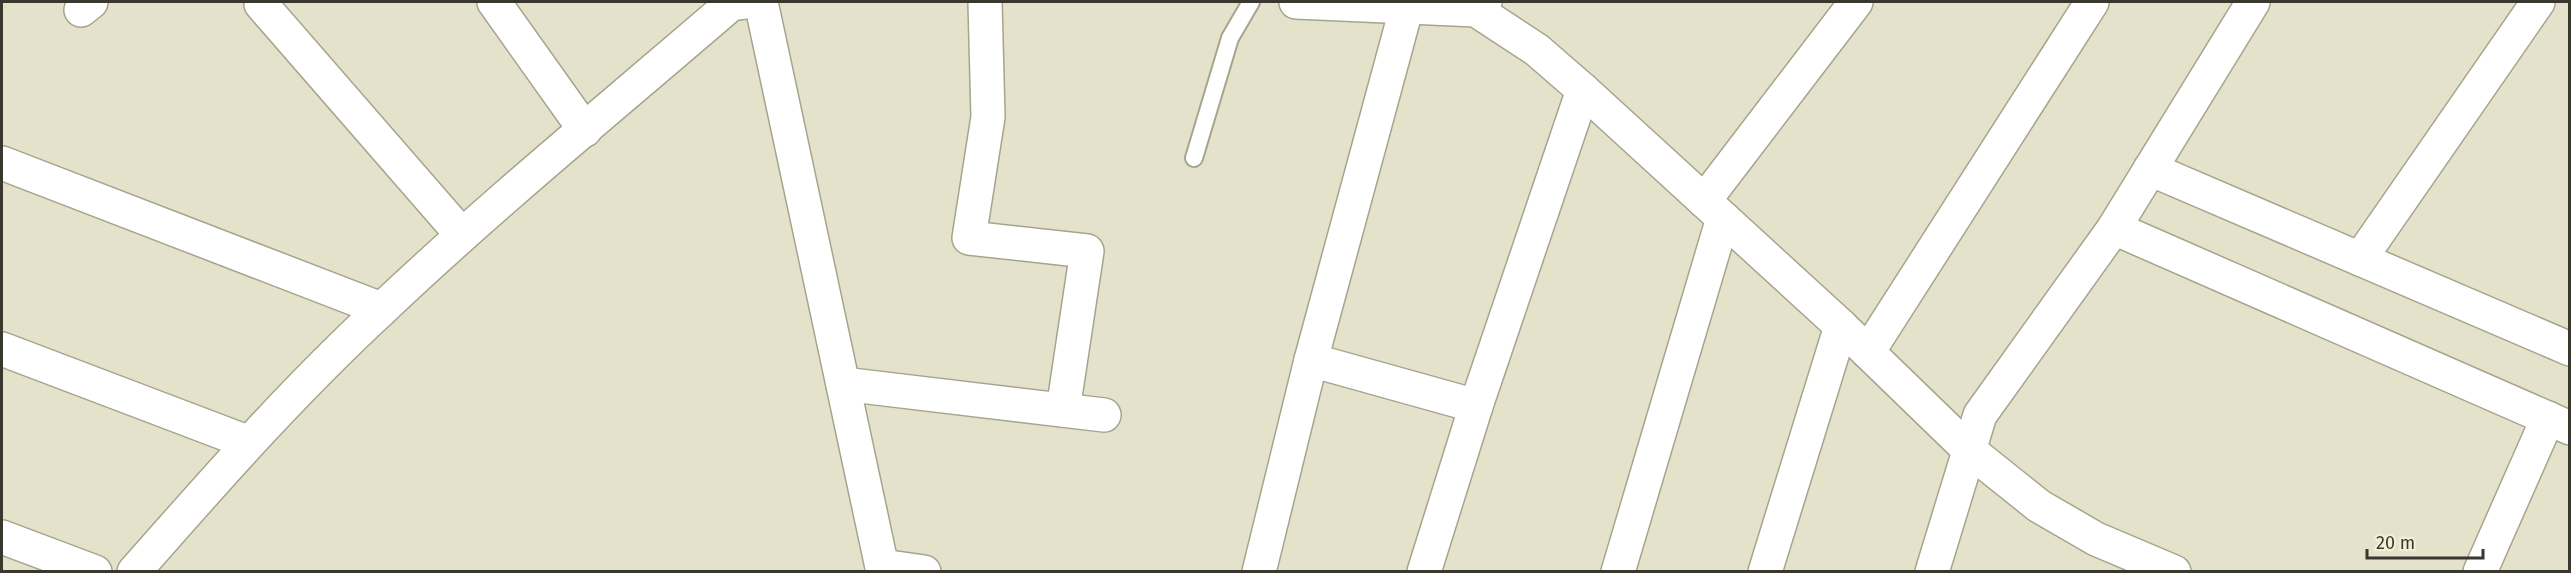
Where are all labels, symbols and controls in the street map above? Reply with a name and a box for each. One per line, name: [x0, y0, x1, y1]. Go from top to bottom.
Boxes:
scale bar: [2367, 522, 2482, 560]
text: 20 m: [2376, 532, 2415, 554]

